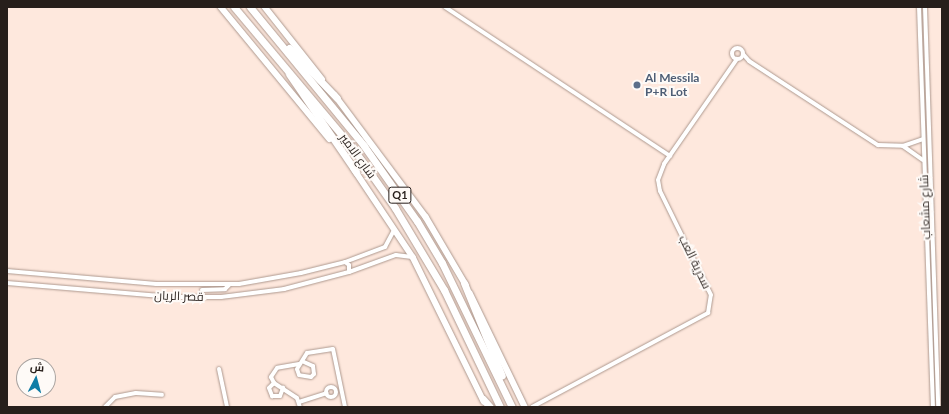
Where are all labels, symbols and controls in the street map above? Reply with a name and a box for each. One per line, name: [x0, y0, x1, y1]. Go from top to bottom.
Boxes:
place label: Al Messila P+R Lot: [645, 71, 699, 99]
marker: Al Messila P+R Lot: [632, 80, 642, 90]
street label: شارع الامير: [337, 131, 379, 181]
street label: شارع مشعاب: [917, 174, 933, 240]
road number: Q1: [388, 186, 412, 204]
street label: سدرية العب: [676, 233, 714, 291]
street label: قصر الريان: [154, 288, 204, 304]
north arrow: [16, 358, 56, 398]
text: ش: [29, 359, 45, 374]

